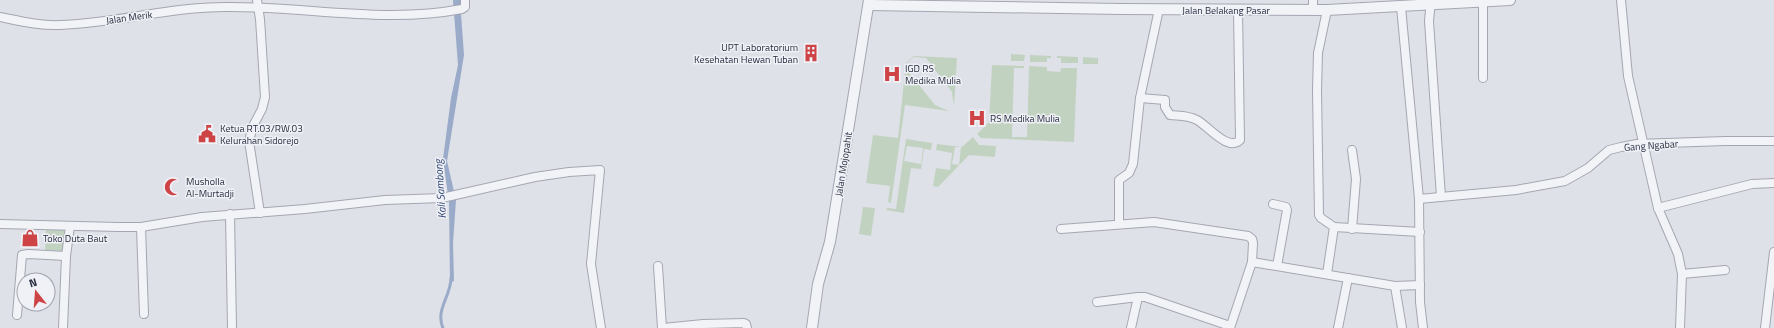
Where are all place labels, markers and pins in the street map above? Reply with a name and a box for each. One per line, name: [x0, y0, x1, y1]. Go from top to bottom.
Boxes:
place label: UPT Laboratorium Kesehatan Hewan Tuban: [694, 40, 798, 67]
building icon: UPT Laboratorium Kesehatan Hewan Tuban: [801, 43, 821, 63]
place label: IGD RS Medika Mulia: [905, 61, 961, 88]
hospital icon: IGD RS Medika Mulia: [882, 64, 902, 84]
hospital icon: RS Medika Mulia: [967, 108, 987, 128]
place label: RS Medika Mulia: [990, 111, 1060, 126]
place label: Ketua RT.03/RW.03 Kelurahan Sidorejo: [220, 121, 303, 148]
public building icon: Ketua RT.03/RW.03 Kelurahan Sidorejo: [197, 124, 217, 144]
place label: Musholla Al-Murtadji: [186, 174, 234, 201]
mosque icon: Musholla Al-Murtadji: [163, 177, 183, 197]
shop icon: Toko Duta Baut: [20, 228, 40, 248]
place label: Toko Duta Baut: [43, 231, 108, 246]

